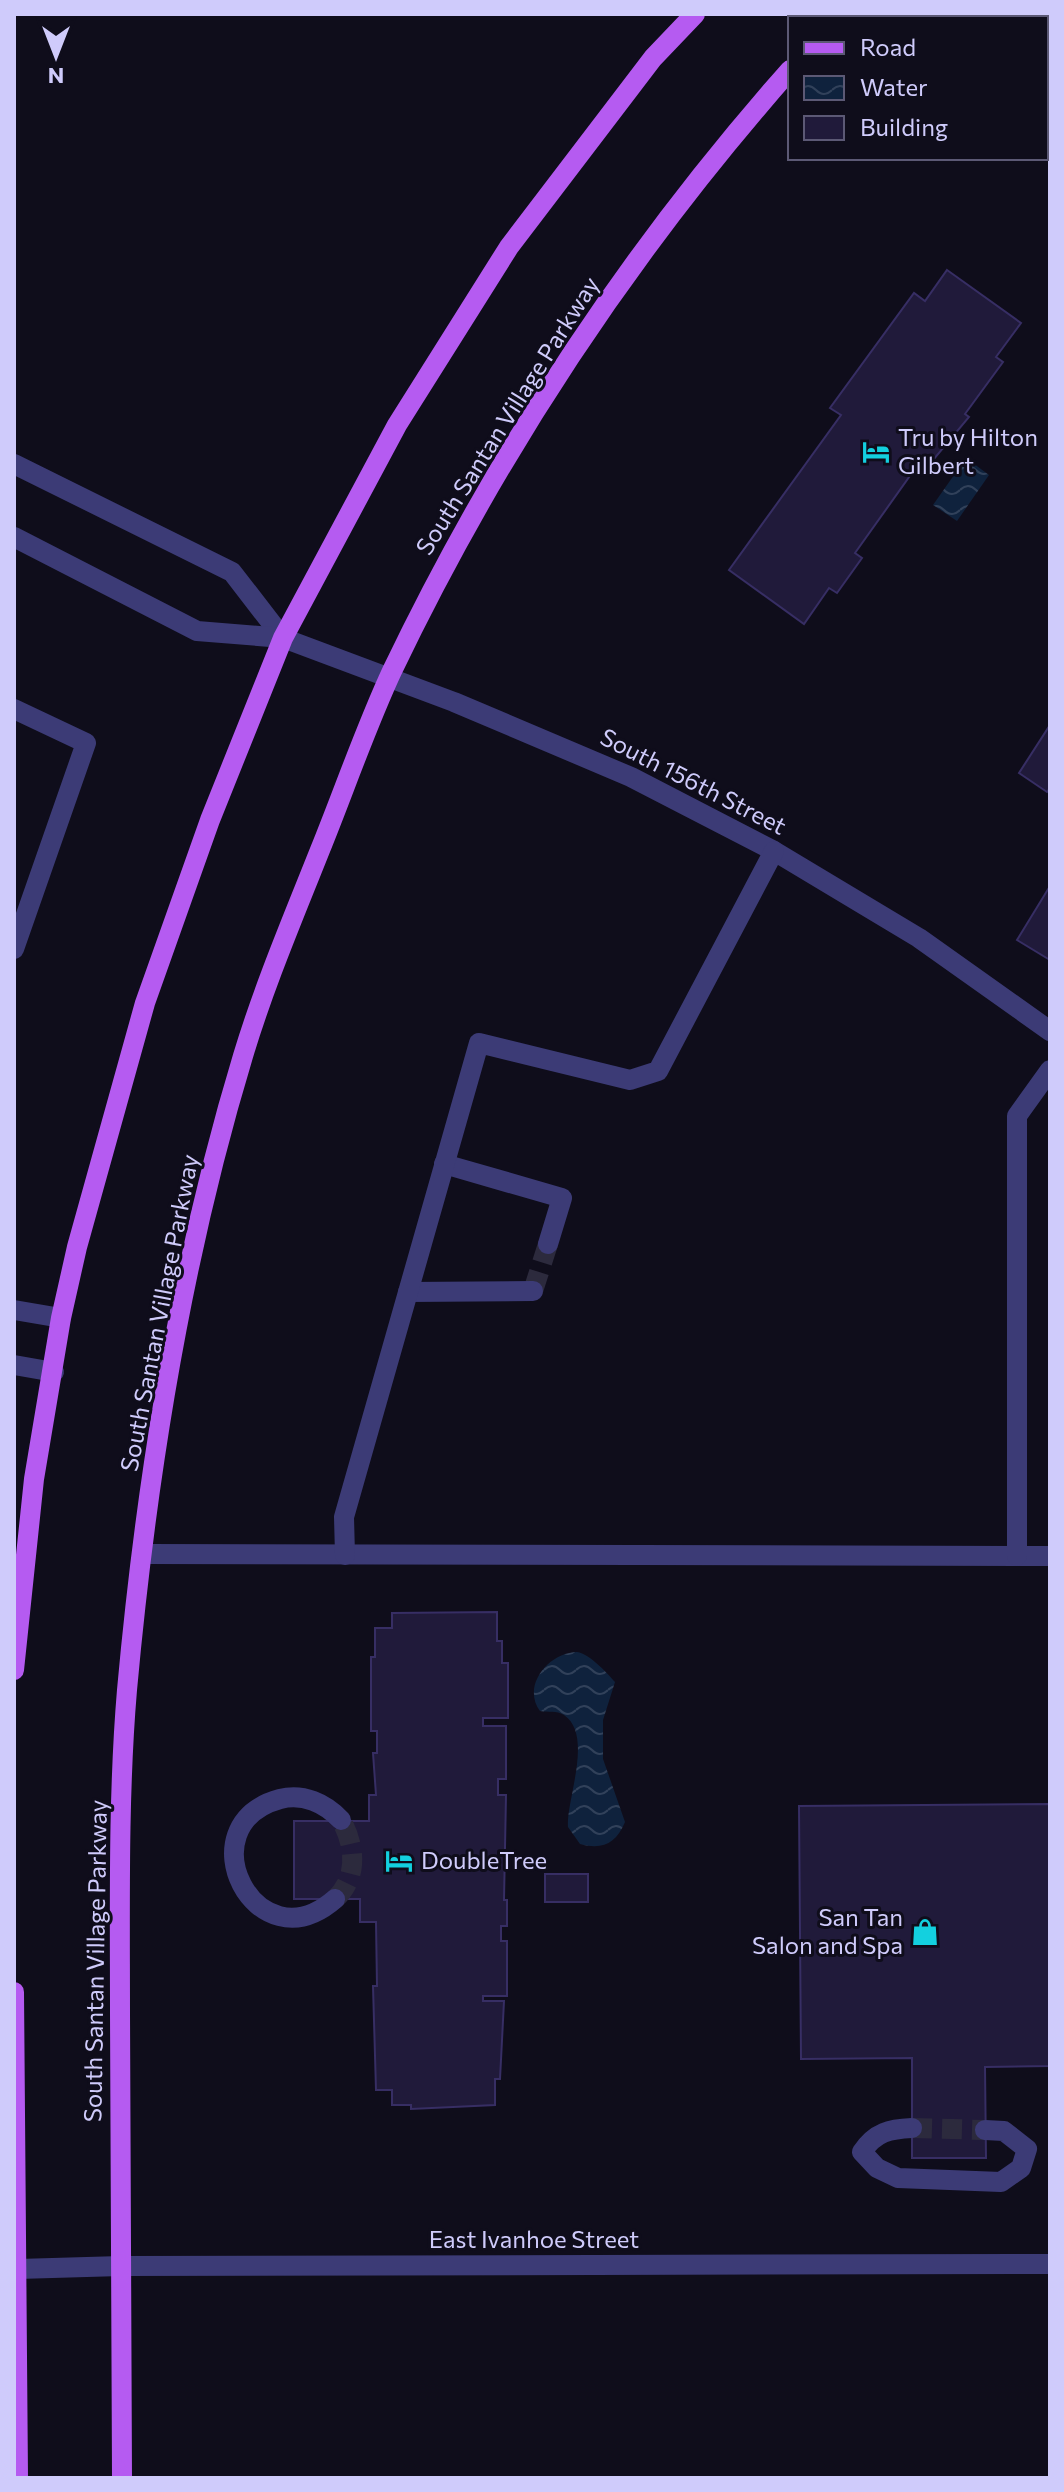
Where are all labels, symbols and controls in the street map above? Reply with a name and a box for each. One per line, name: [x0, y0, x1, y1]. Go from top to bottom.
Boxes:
north arrow: [16, 16, 96, 96]
legend: [788, 16, 1048, 160]
text: Road: [860, 32, 916, 61]
text: N: [48, 63, 64, 90]
text: Water: [860, 72, 928, 101]
text: Building: [860, 112, 948, 141]
street label: South Santan Village Parkway: [409, 271, 604, 560]
place label: Tru by Hilton Gilbert: [898, 422, 1038, 479]
hotel icon: Tru by Hilton Gilbert: [861, 437, 891, 467]
street label: South 156th Street: [596, 721, 792, 840]
street label: South Santan Village Parkway: [114, 1152, 204, 1474]
street label: South Santan Village Parkway: [77, 1800, 112, 2122]
place label: DoubleTree: [421, 1845, 547, 1874]
hotel icon: DoubleTree: [384, 1846, 414, 1876]
place label: San Tan Salon and Spa: [752, 1902, 903, 1959]
shop icon: San Tan Salon and Spa: [910, 1917, 940, 1947]
street label: East Ivanhoe Street: [429, 2224, 639, 2253]

